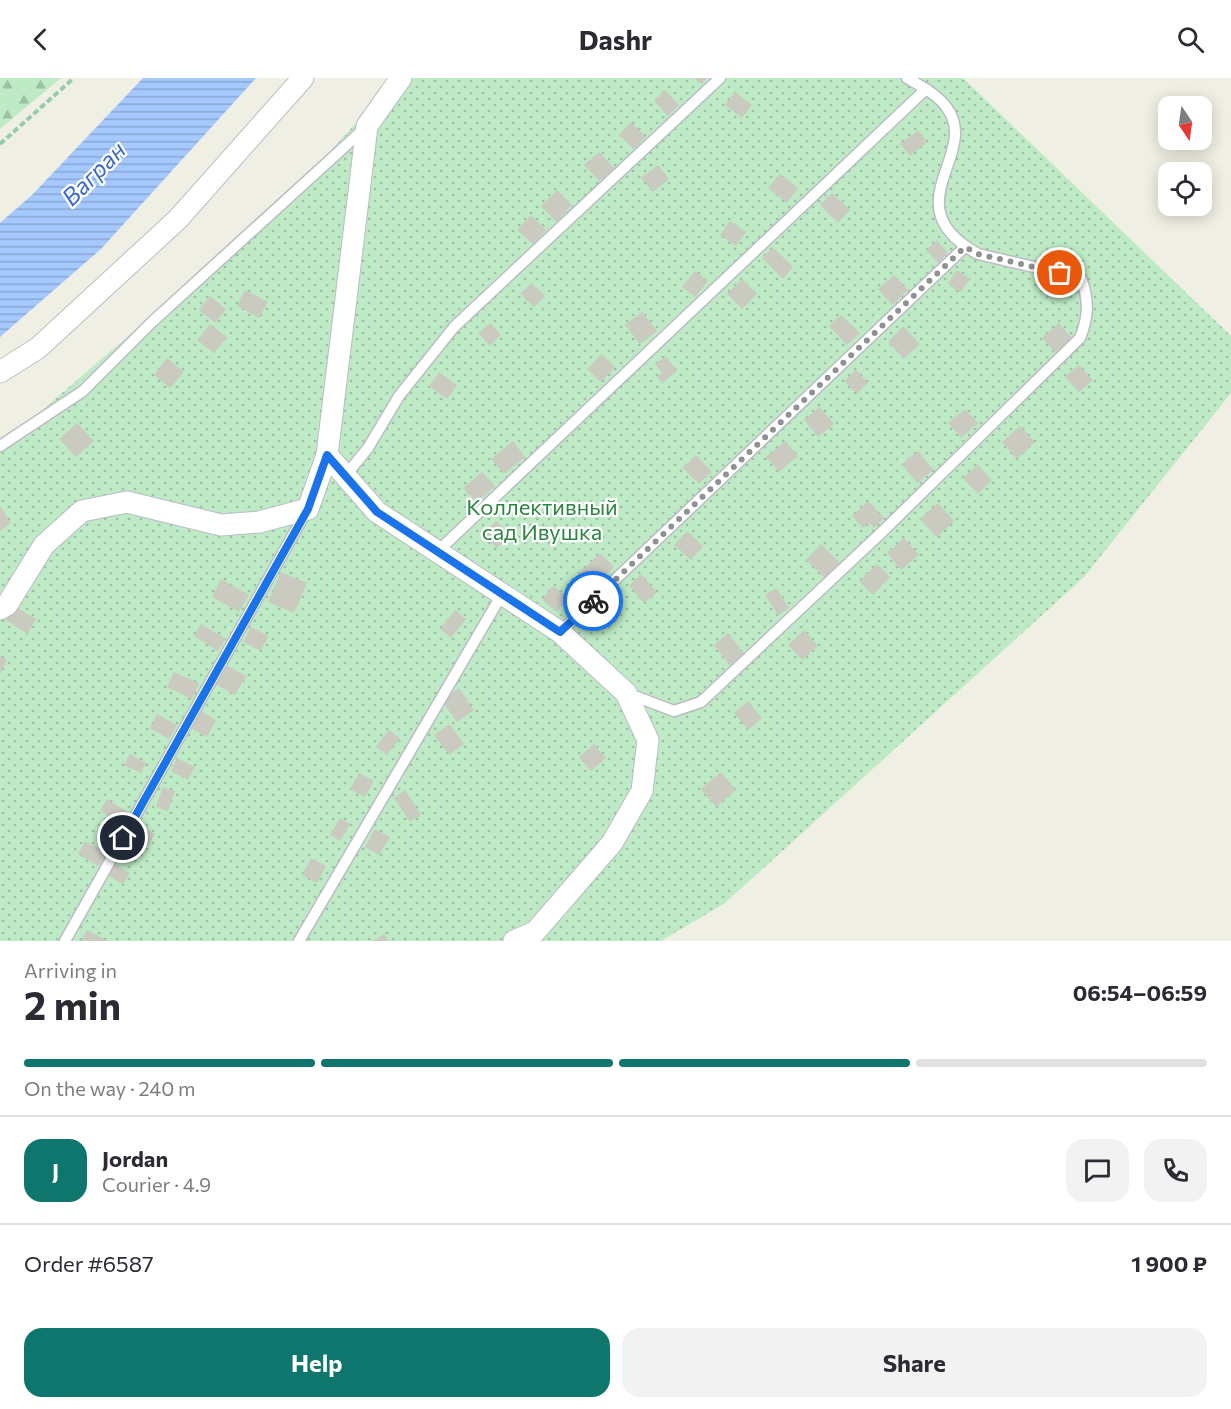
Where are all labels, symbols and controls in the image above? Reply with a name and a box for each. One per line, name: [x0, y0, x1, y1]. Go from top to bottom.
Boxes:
icon: back: [24, 23, 57, 56]
text: Dashr: [579, 23, 652, 56]
icon: search: [1174, 23, 1207, 56]
north arrow: [1158, 96, 1212, 150]
map controls: [1158, 96, 1212, 216]
water label: Вагран: [55, 135, 131, 211]
button: locate: [1158, 162, 1212, 216]
pin: [1034, 247, 1085, 298]
icon: bag: [1043, 256, 1076, 289]
park label: Коллективный сад Ивушка: [466, 493, 618, 545]
courier: [563, 571, 623, 631]
icon: bike: [577, 585, 610, 618]
pin: [97, 812, 148, 863]
icon: home: [106, 821, 139, 854]
text: Arriving in: [24, 958, 117, 982]
text: 06:54–06:59: [1073, 979, 1207, 1006]
text: 2 min: [24, 980, 121, 1028]
text: On the way · 240 m: [24, 1076, 196, 1100]
button: chat: [1066, 1139, 1129, 1202]
button: phone: [1144, 1139, 1207, 1202]
text: Jordan: [102, 1145, 168, 1172]
text: J: [52, 1157, 59, 1184]
text: Courier · 4.9: [102, 1172, 211, 1196]
text: Order #6587: [24, 1250, 154, 1277]
text: 1 900 ₽: [1131, 1250, 1207, 1277]
button: Help: [24, 1328, 610, 1397]
button: Share: [622, 1328, 1207, 1397]

